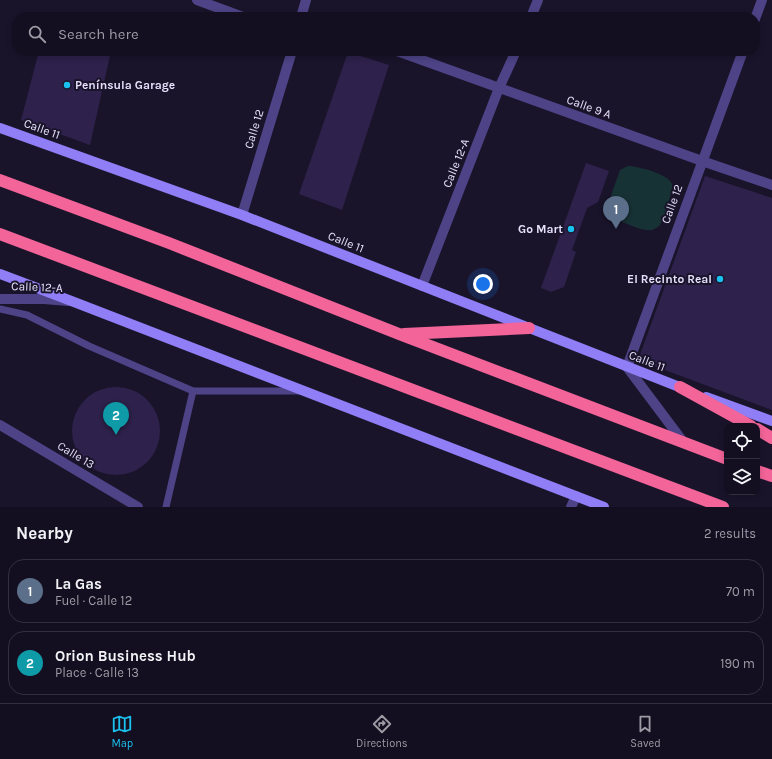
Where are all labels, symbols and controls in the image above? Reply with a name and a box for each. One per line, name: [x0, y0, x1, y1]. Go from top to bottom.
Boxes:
search box: [12, 12, 760, 56]
icon: search: [26, 23, 48, 45]
text: Search here: [58, 25, 139, 43]
place label: Península Garage: [75, 78, 175, 92]
marker: Península Garage: [62, 80, 72, 90]
street label: Calle 9 A: [565, 92, 613, 122]
street label: Calle 12: [241, 107, 267, 150]
street label: Calle 11: [22, 116, 62, 142]
street label: Calle 12-A: [440, 136, 472, 190]
street label: Calle 12: [658, 182, 686, 225]
pin: 1: [603, 196, 629, 229]
place label: Go Mart: [518, 222, 563, 236]
marker: Go Mart: [566, 224, 576, 234]
street label: Calle 11: [326, 228, 366, 256]
place label: El Recinto Real: [627, 272, 712, 286]
your location: [473, 274, 493, 294]
marker: El Recinto Real: [715, 274, 725, 284]
street label: Calle 12-A: [11, 279, 63, 295]
street label: Calle 11: [627, 348, 667, 374]
pin: 2: [103, 402, 129, 435]
map controls: [724, 423, 760, 495]
button: locate: [724, 423, 760, 459]
street label: Calle 13: [55, 439, 97, 471]
button: layers: [724, 459, 760, 495]
text: Nearby: [16, 523, 73, 543]
text: 2 results: [704, 526, 756, 541]
text: La Gas: [55, 575, 102, 593]
text: 1: [28, 584, 32, 599]
text: 70 m: [726, 584, 755, 599]
text: Fuel · Calle 12: [55, 593, 132, 608]
text: Orion Business Hub: [55, 647, 196, 665]
text: 2: [26, 656, 34, 671]
text: 190 m: [720, 656, 755, 671]
text: Place · Calle 13: [55, 665, 139, 680]
tab: Map: [111, 713, 133, 750]
tab: Directions: [356, 713, 408, 750]
tab: Saved: [630, 713, 661, 750]

